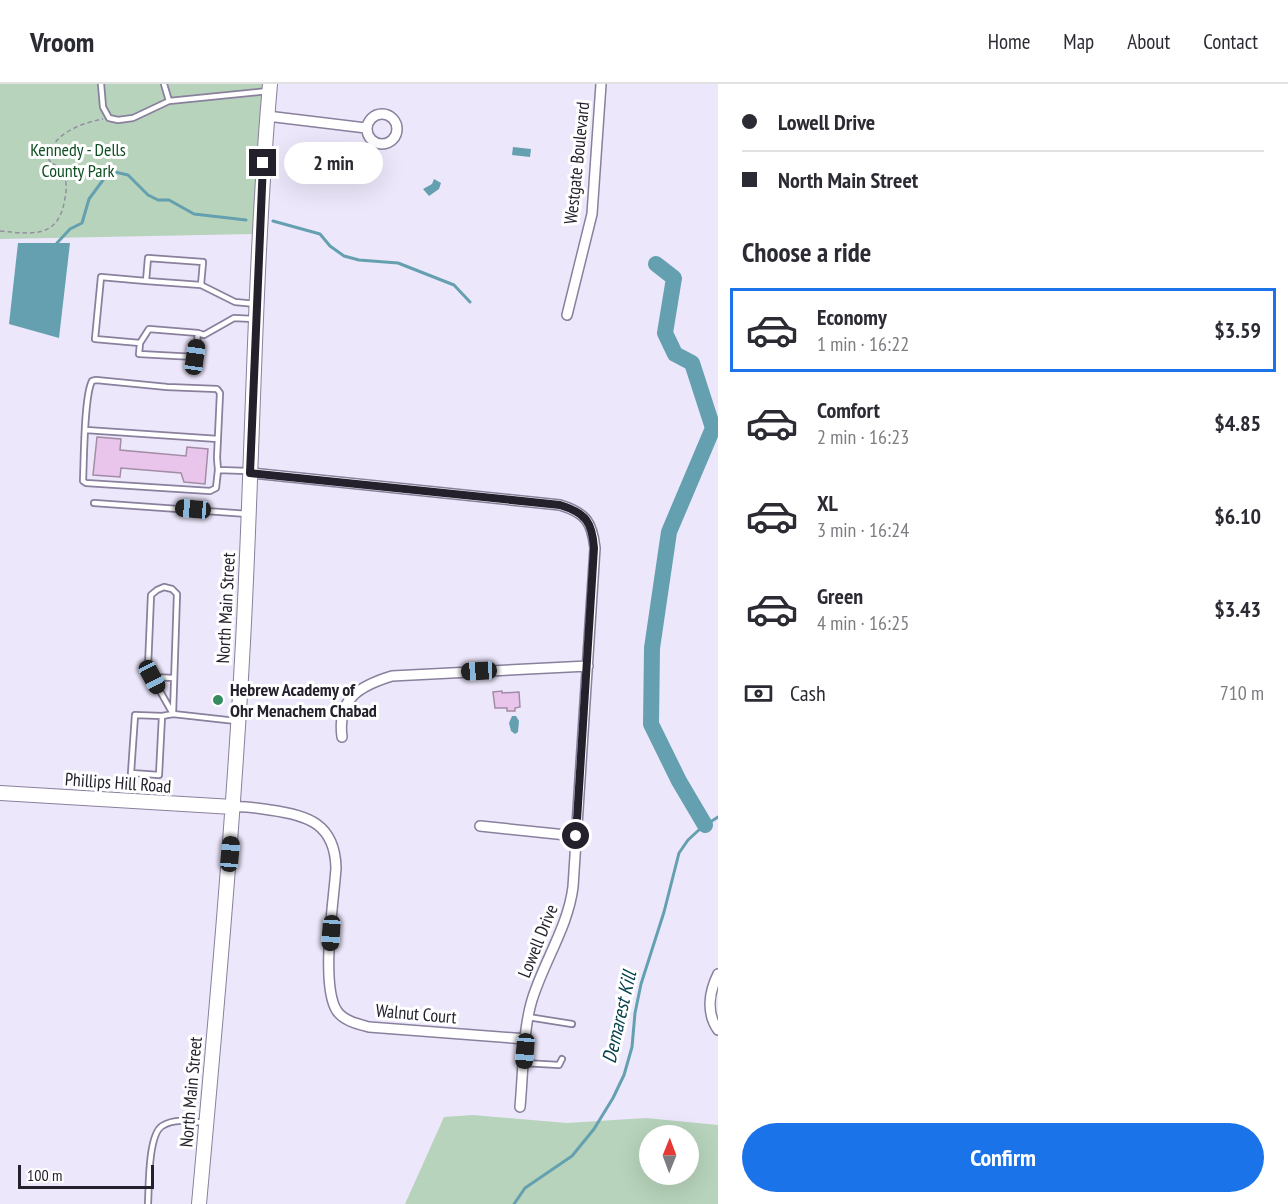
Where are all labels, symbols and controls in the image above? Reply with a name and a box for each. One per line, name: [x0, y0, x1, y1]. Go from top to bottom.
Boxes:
text: Vroom: [30, 23, 94, 60]
text: Home: [988, 28, 1030, 55]
text: Map: [1063, 28, 1094, 55]
text: About: [1127, 28, 1170, 55]
text: Contact: [1203, 28, 1258, 55]
street label: Westgate Boulevard: [559, 101, 594, 225]
text: Lowell Drive: [778, 108, 875, 136]
park label: Kennedy - Dells County Park: [30, 138, 126, 182]
callout: 2 min: [284, 142, 383, 184]
route end: [249, 149, 276, 176]
text: 2 min: [313, 150, 354, 176]
text: North Main Street: [778, 166, 918, 194]
text: Choose a ride: [742, 235, 871, 269]
icon: car: [745, 303, 799, 357]
text: Economy: [817, 303, 887, 331]
text: $3.59: [1214, 316, 1261, 344]
text: 1 min · 16:22: [817, 331, 909, 357]
car: [184, 338, 206, 376]
icon: car: [745, 396, 799, 450]
text: Comfort: [817, 396, 880, 424]
text: $4.85: [1214, 409, 1261, 437]
text: 2 min · 16:23: [817, 424, 909, 450]
icon: car: [745, 489, 799, 543]
text: XL: [817, 489, 838, 517]
car: [174, 498, 212, 520]
text: $6.10: [1214, 502, 1261, 530]
text: 3 min · 16:24: [817, 517, 909, 543]
street label: North Main Street: [211, 552, 240, 664]
icon: car: [745, 582, 799, 636]
text: Green: [817, 582, 863, 610]
text: $3.43: [1214, 595, 1261, 623]
text: 4 min · 16:25: [817, 610, 909, 636]
car: [136, 657, 168, 697]
car: [461, 661, 497, 681]
icon: cash: [742, 677, 775, 710]
place label: Hebrew Academy of Ohr Menachem Chabad: [230, 678, 377, 722]
text: Cash: [790, 679, 826, 707]
text: 710 m: [1220, 680, 1264, 706]
marker: Hebrew Academy of Ohr Menachem Chabad: [211, 693, 225, 707]
street label: Phillips Hill Road: [64, 767, 172, 798]
route start: [562, 822, 589, 849]
car: [219, 835, 241, 873]
street label: Lowell Drive: [512, 901, 563, 981]
car: [321, 914, 341, 952]
water label: Demarest Kill: [596, 966, 643, 1065]
street label: Walnut Court: [375, 999, 457, 1028]
car: [514, 1032, 536, 1070]
street label: North Main Street: [174, 1036, 207, 1148]
button: Confirm: [742, 1123, 1264, 1192]
north arrow: [639, 1125, 699, 1185]
map controls: [639, 1125, 699, 1185]
scale bar: [18, 1162, 154, 1190]
text: 100 m: [27, 1165, 62, 1185]

